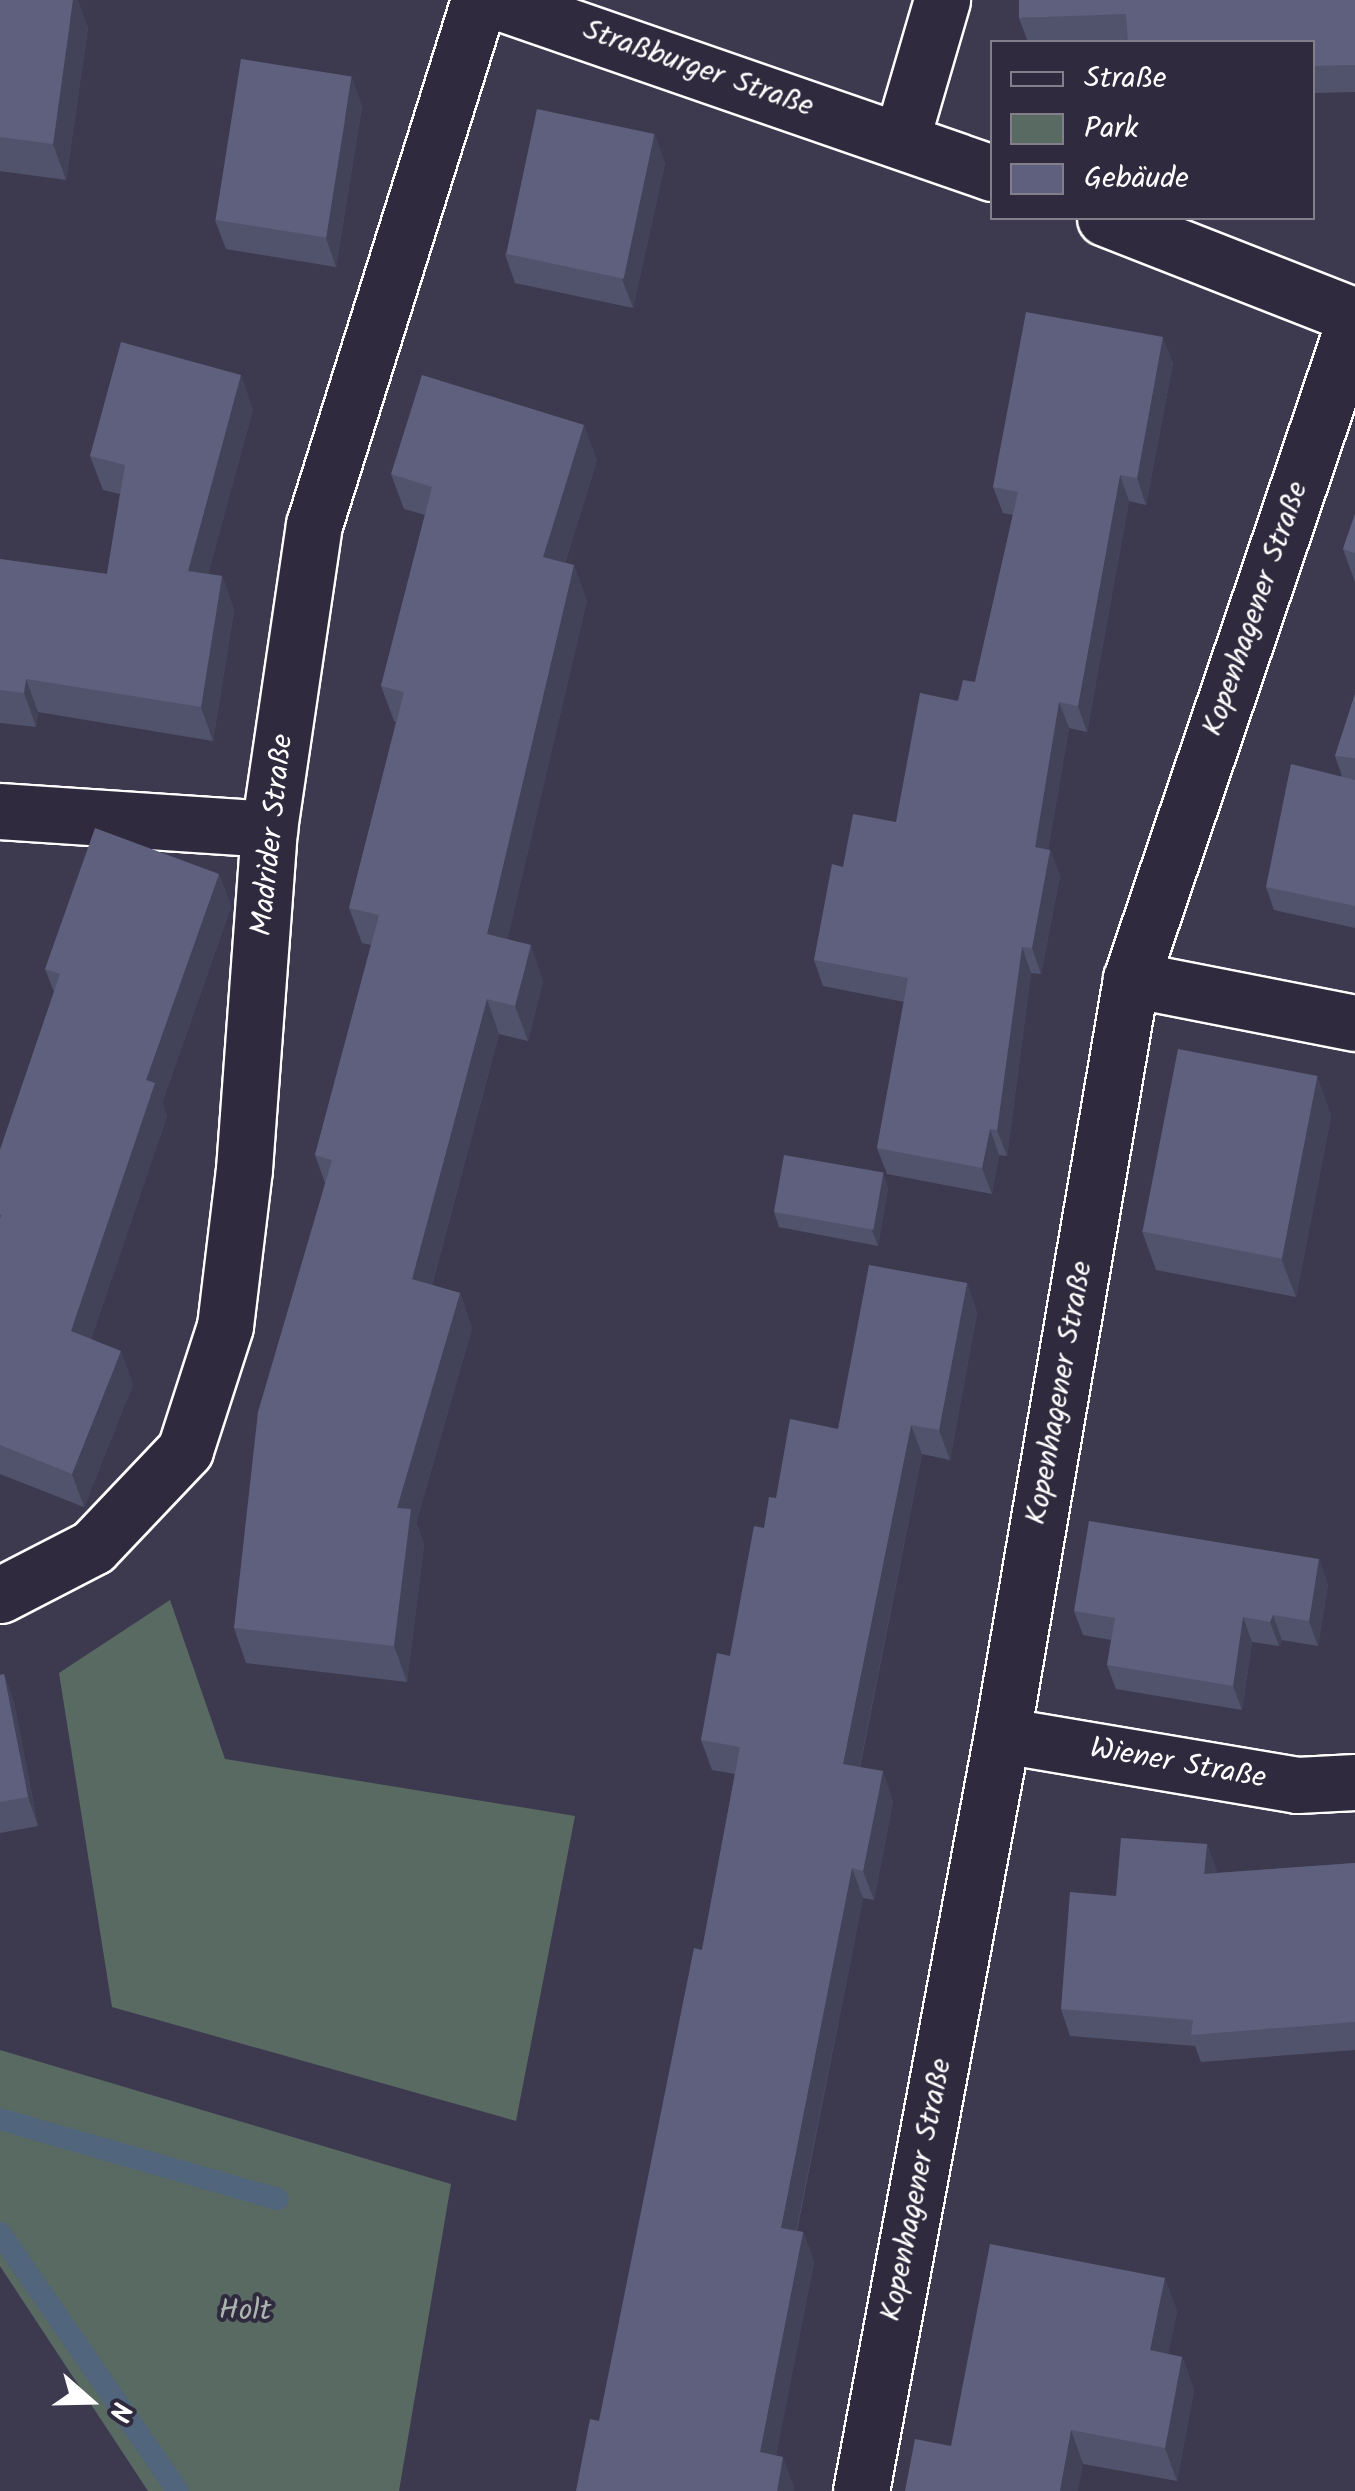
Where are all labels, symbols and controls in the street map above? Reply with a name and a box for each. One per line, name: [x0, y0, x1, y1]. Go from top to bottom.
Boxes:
street label: Straßburger Straße: [578, 13, 818, 125]
legend: [990, 40, 1315, 220]
text: Straße: [1084, 55, 1167, 103]
text: Park: [1084, 105, 1138, 153]
text: Gebäude: [1084, 155, 1189, 203]
street label: Kopenhagener Straße: [1196, 477, 1316, 741]
street label: Madrider Straße: [244, 732, 302, 938]
street label: Kopenhagener Straße: [1019, 1258, 1101, 1528]
street label: Wiener Straße: [1087, 1731, 1269, 1797]
street label: Kopenhagener Straße: [874, 2055, 960, 2325]
park label: Holt: [219, 2293, 271, 2329]
north arrow: [40, 2351, 140, 2451]
text: N: [94, 2395, 143, 2427]

